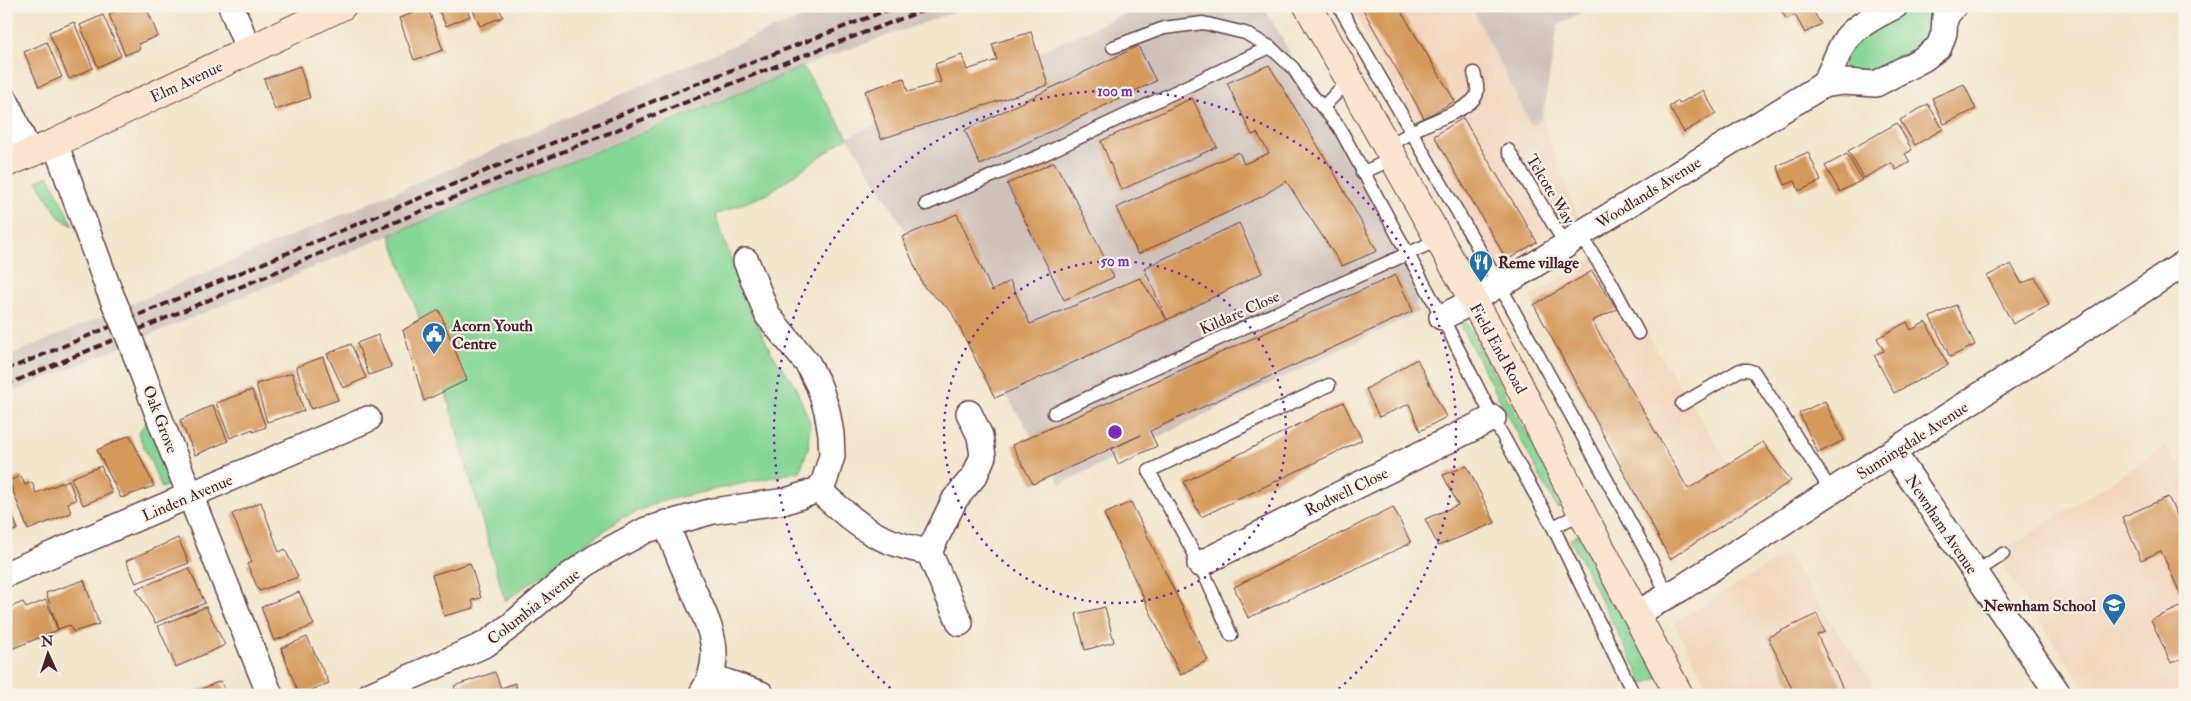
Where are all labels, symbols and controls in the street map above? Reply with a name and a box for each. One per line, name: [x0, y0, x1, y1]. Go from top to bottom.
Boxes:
street label: Elm Avenue: [147, 56, 226, 107]
text: 100 m: [1097, 82, 1133, 101]
street label: Telcote Way: [1521, 151, 1579, 229]
street label: Woodlands Avenue: [1591, 152, 1705, 234]
restaurant icon: Reme village: [1468, 249, 1494, 283]
text: 50 m: [1101, 252, 1130, 271]
place label: Reme village: [1498, 253, 1579, 274]
street label: Kildare Close: [1196, 286, 1283, 339]
street label: Field End Road: [1465, 300, 1531, 397]
place label: Acorn Youth Centre: [451, 316, 533, 354]
public building icon: Acorn Youth Centre: [421, 321, 447, 355]
street label: Oak Grove: [138, 383, 182, 456]
street label: Sunningdale Avenue: [1853, 397, 1972, 484]
centre of rings: [1106, 423, 1124, 441]
street label: Rodwell Close: [1301, 463, 1392, 521]
street label: Linden Avenue: [139, 470, 236, 526]
street label: Newnham Avenue: [1900, 471, 1982, 578]
street label: Columbia Avenue: [483, 564, 584, 649]
school or university icon: Newnham School: [2101, 592, 2127, 626]
place label: Newnham School: [1982, 596, 2097, 616]
north arrow: [22, 628, 72, 678]
text: N: [40, 633, 55, 650]

